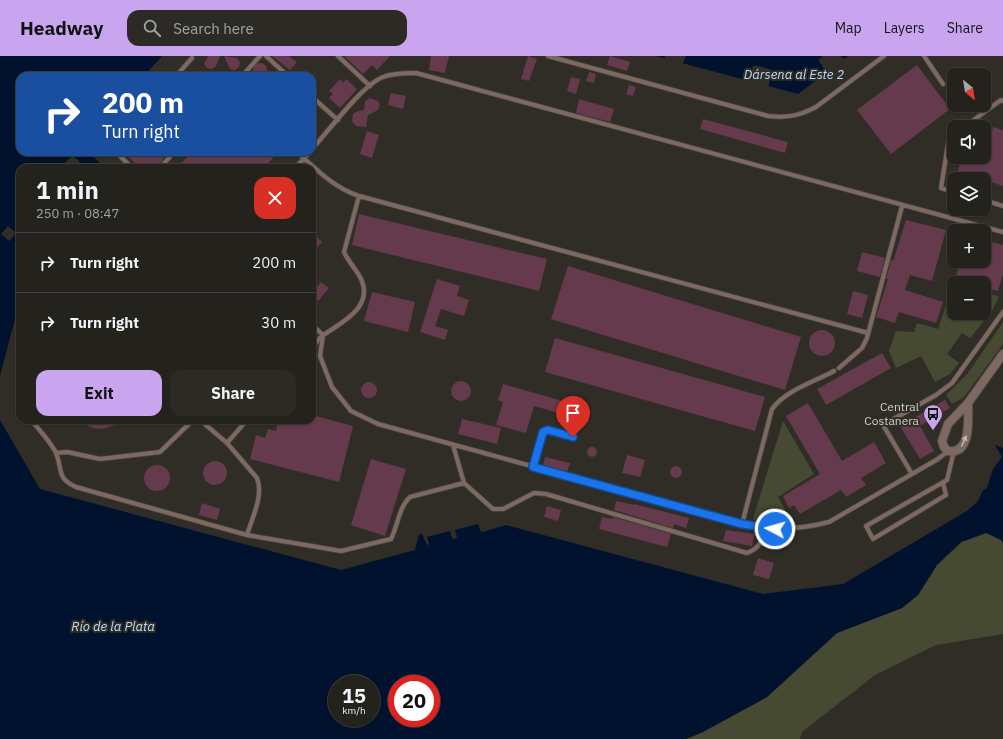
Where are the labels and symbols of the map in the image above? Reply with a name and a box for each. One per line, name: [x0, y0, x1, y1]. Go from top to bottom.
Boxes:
water label: Dársena al Este 2: [744, 66, 844, 83]
north arrow: [947, 68, 991, 112]
pin: [556, 396, 590, 437]
place label: Central Costanera: [864, 399, 920, 428]
bus stop icon: Central Costanera: [922, 403, 944, 431]
one-way arrow: [961, 435, 967, 447]
position arrow: [754, 508, 796, 550]
water label: Río de la Plata: [71, 618, 155, 635]
speed limit sign: 20: [388, 675, 440, 727]

